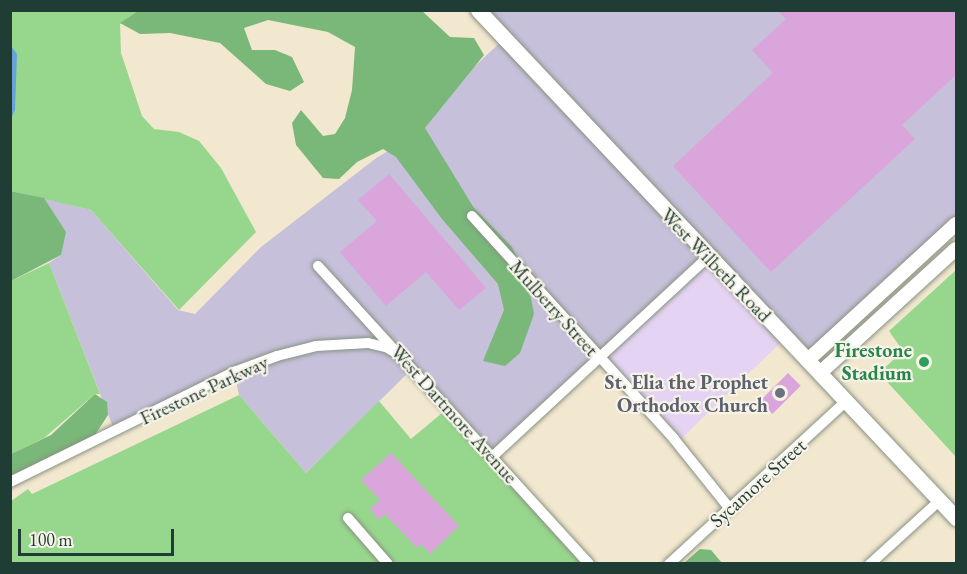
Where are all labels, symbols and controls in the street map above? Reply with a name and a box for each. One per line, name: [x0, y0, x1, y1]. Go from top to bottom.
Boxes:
street label: West Wilbeth Road: [656, 203, 776, 327]
street label: Mulberry Street: [504, 255, 604, 361]
place label: Firestone Stadium: [834, 338, 912, 385]
street label: West Dartmore Avenue: [385, 340, 523, 488]
street label: Firestone Parkway: [136, 350, 272, 430]
marker: Firestone Stadium: [917, 355, 931, 369]
place label: St. Elia the Prophet Orthodox Church: [605, 370, 768, 417]
marker: St. Elia the Prophet Orthodox Church: [773, 386, 787, 400]
street label: Sycamore Street: [705, 434, 811, 532]
scale bar: [21, 517, 177, 555]
text: 100 m: [29, 528, 73, 551]

